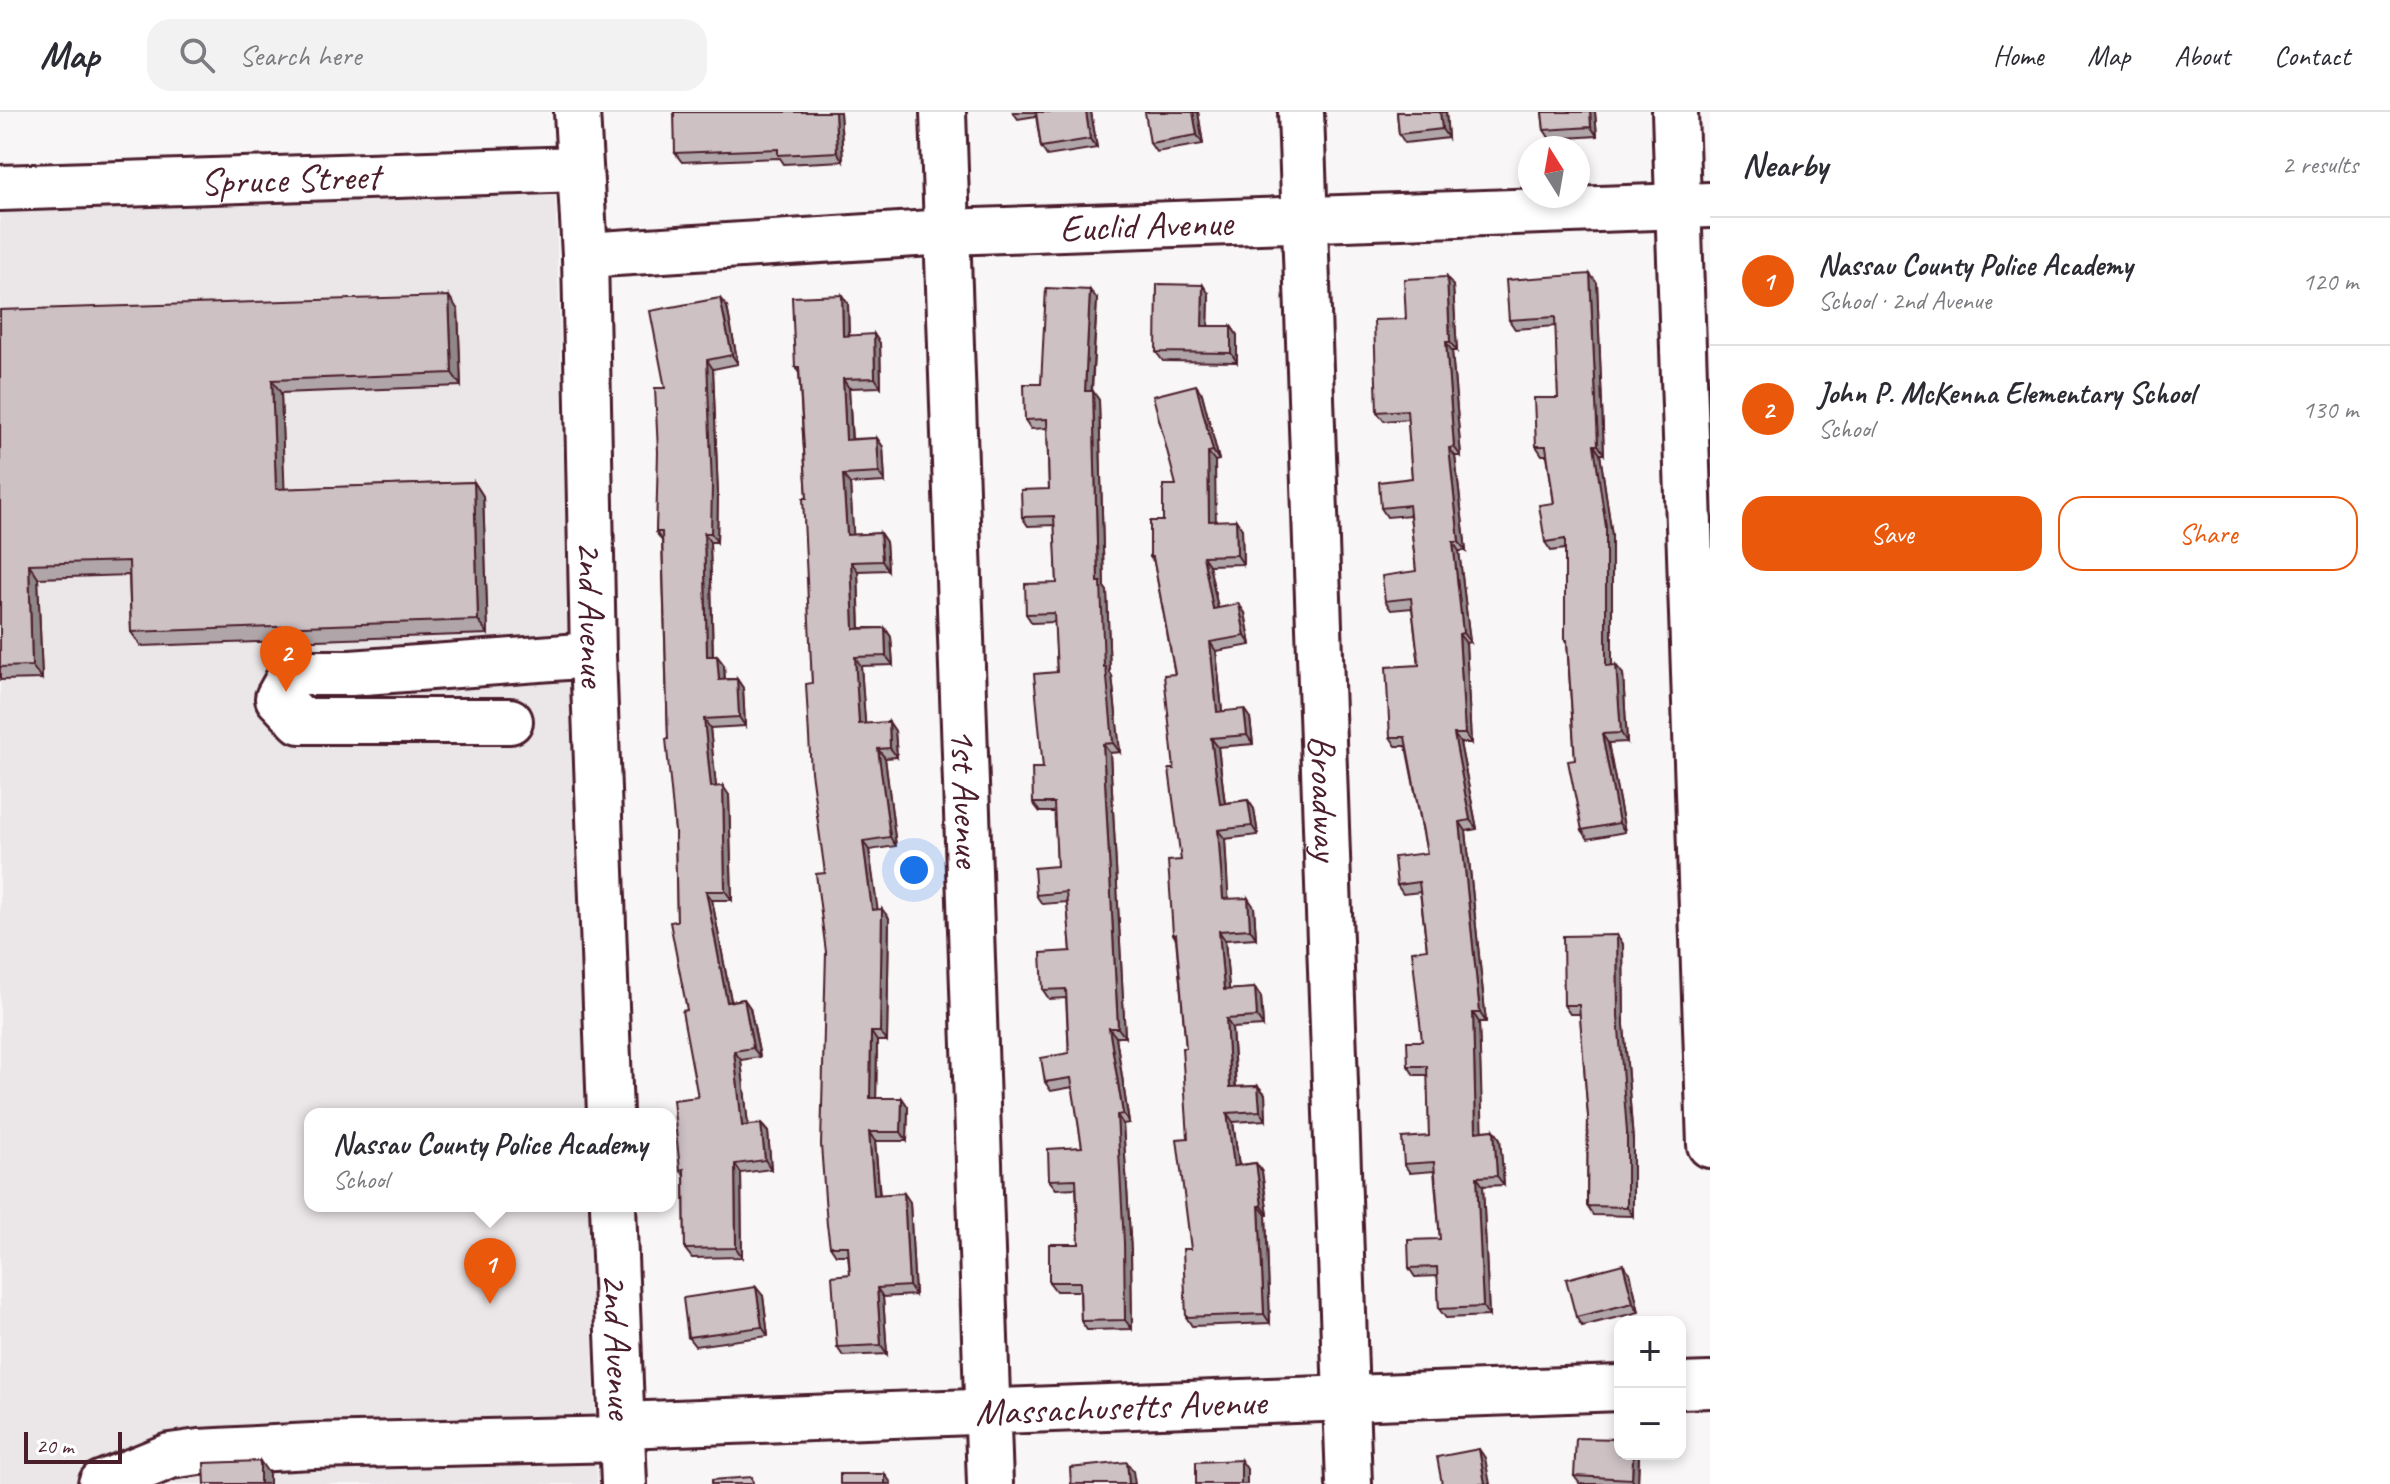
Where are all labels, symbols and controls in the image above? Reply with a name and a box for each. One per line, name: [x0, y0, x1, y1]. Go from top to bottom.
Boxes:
search box: [147, 19, 707, 91]
text: Map: [40, 32, 99, 79]
icon: search: [175, 33, 219, 77]
text: Search here: [239, 36, 361, 74]
text: Home: [1993, 38, 2043, 73]
text: Map: [2087, 38, 2130, 73]
text: About: [2174, 38, 2230, 73]
text: Contact: [2274, 38, 2350, 73]
north arrow: [1518, 136, 1590, 208]
text: Nearby: [1742, 143, 1828, 186]
text: 2 results: [2282, 148, 2358, 181]
street label: Spruce Street: [200, 152, 386, 205]
street label: Euclid Avenue: [1059, 198, 1236, 251]
text: Nassau County Police Academy: [1818, 246, 2132, 284]
text: 1: [1762, 265, 1774, 298]
text: 120 m: [2302, 265, 2358, 298]
text: School · 2nd Avenue: [1818, 284, 1991, 317]
text: John P. McKenna Elementary School: [1818, 374, 2195, 412]
text: 2: [1762, 393, 1774, 426]
text: 130 m: [2302, 393, 2358, 426]
text: School: [1818, 412, 1874, 445]
button: Save: [1742, 496, 2042, 571]
button: Share: [2058, 496, 2358, 571]
street label: 2nd Avenue: [567, 540, 618, 690]
pin: 2: [260, 626, 312, 692]
street label: 1st Avenue: [941, 727, 992, 871]
street label: Broadway: [1299, 734, 1351, 864]
your location: [894, 850, 934, 890]
popup: [304, 1108, 676, 1212]
text: Nassau County Police Academy: [333, 1125, 647, 1163]
text: School: [333, 1163, 389, 1196]
pin: 1: [464, 1238, 516, 1304]
street label: 2nd Avenue: [592, 1272, 645, 1422]
map controls: [1614, 1316, 1686, 1460]
button: +: [1614, 1316, 1686, 1388]
street label: Massachusetts Avenue: [974, 1378, 1270, 1435]
button: −: [1614, 1388, 1686, 1460]
scale bar: [24, 1428, 122, 1464]
text: 20 m: [36, 1432, 73, 1460]

